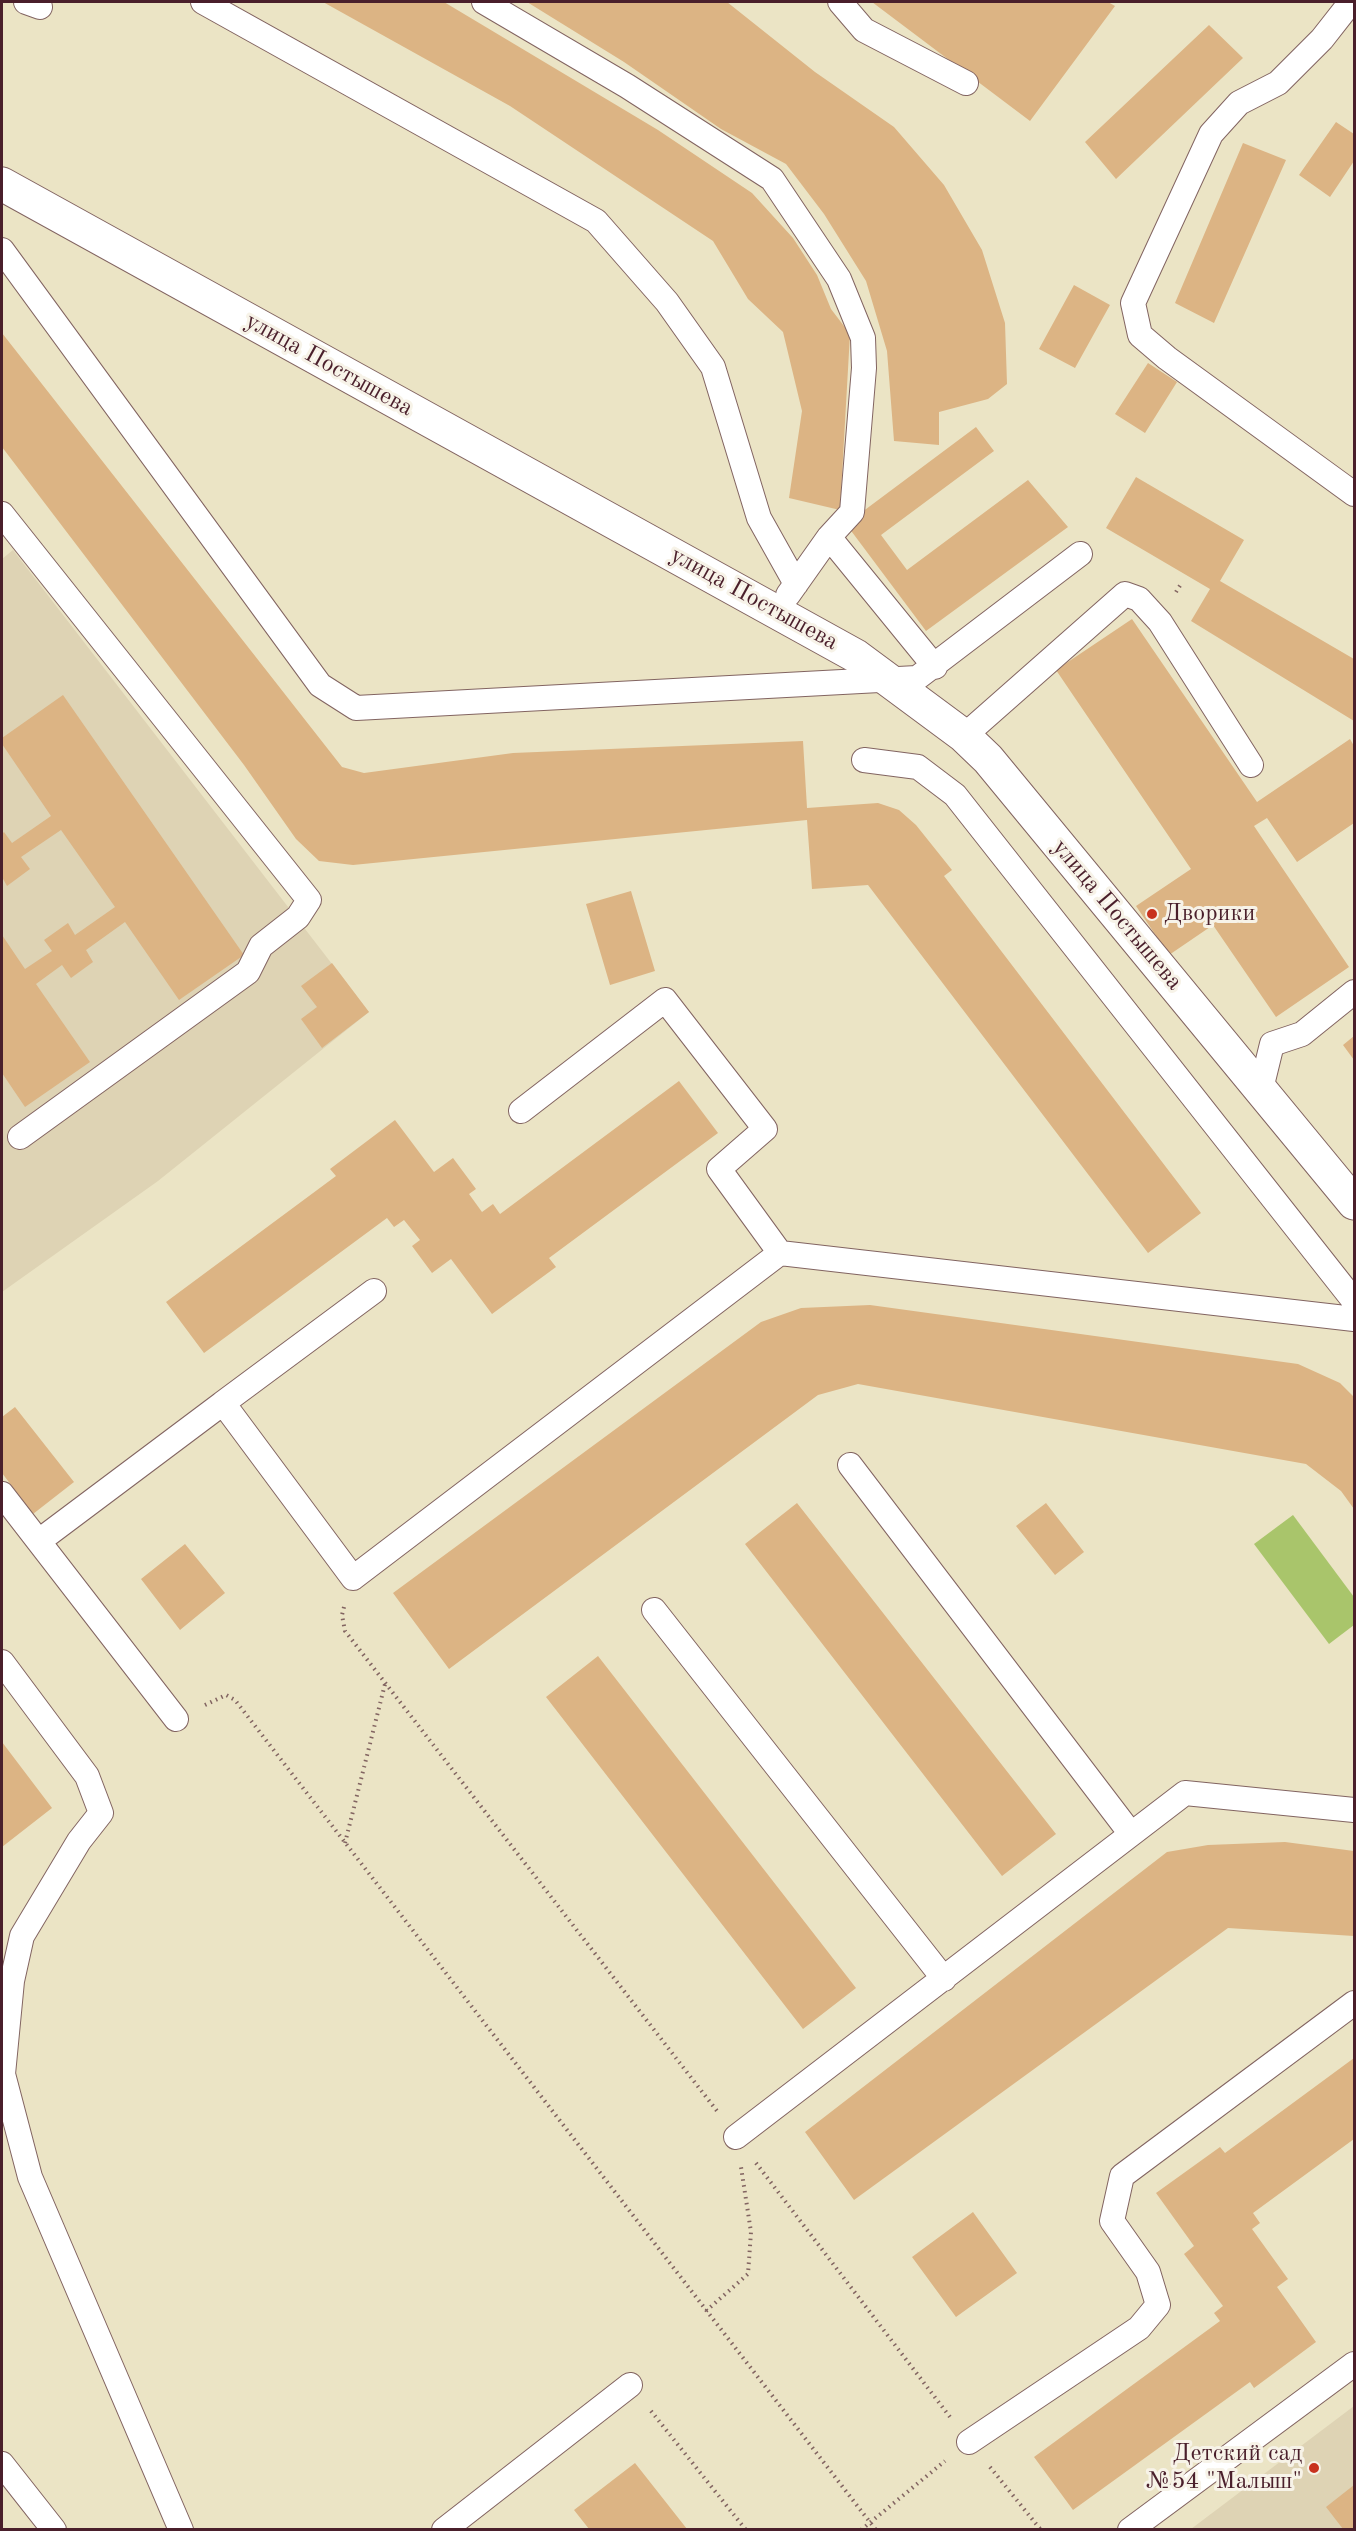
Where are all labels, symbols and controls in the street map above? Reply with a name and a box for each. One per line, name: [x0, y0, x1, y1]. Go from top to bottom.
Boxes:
street label: улица Постышева: [240, 307, 418, 423]
street label: улица Постышева: [665, 541, 843, 657]
street label: улица Постышева: [1046, 834, 1188, 996]
place label: Дворики: [1164, 900, 1255, 928]
marker: Дворики: [1145, 907, 1159, 921]
place label: Детский сад №54 "Малыш": [1146, 2440, 1302, 2496]
marker: Детский сад №54 "Малыш": [1307, 2461, 1321, 2475]

